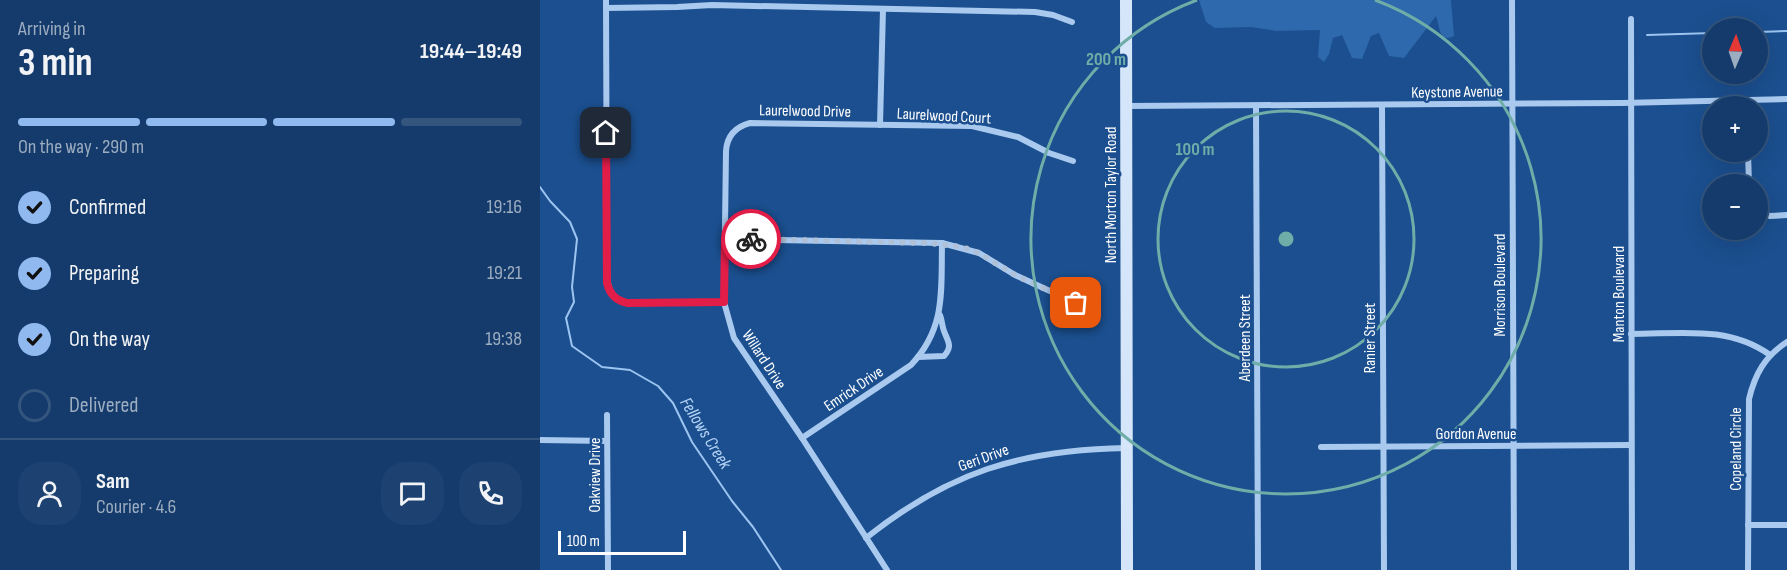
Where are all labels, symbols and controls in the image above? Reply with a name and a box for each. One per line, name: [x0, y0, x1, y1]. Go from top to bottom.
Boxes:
text: Arriving in: [18, 17, 86, 41]
north arrow: [1702, 18, 1768, 84]
map controls: [1702, 18, 1768, 240]
text: 19:44–19:49: [420, 38, 522, 65]
text: 3 min: [18, 40, 93, 87]
text: 200 m: [1086, 49, 1126, 70]
street label: Keystone Avenue: [1411, 82, 1503, 103]
button: +: [1702, 96, 1768, 162]
street label: Laurelwood Drive: [759, 101, 851, 122]
street label: Laurelwood Court: [896, 105, 992, 128]
pin: [580, 107, 631, 158]
icon: home: [589, 116, 622, 149]
street label: North Morton Taylor Road: [1102, 127, 1121, 263]
text: On the way · 290 m: [18, 135, 144, 159]
text: 100 m: [1176, 139, 1215, 160]
button: −: [1702, 174, 1768, 240]
icon: check: [18, 191, 51, 224]
text: Confirmed: [69, 194, 146, 221]
text: 19:16: [487, 195, 522, 219]
courier: [721, 209, 781, 269]
icon: bike: [735, 223, 768, 256]
centre of rings: [1276, 229, 1296, 249]
street label: Morrison Boulevard: [1491, 234, 1510, 336]
street label: Manton Boulevard: [1610, 246, 1629, 342]
icon: check: [18, 257, 51, 290]
text: Preparing: [69, 260, 139, 287]
text: 19:21: [487, 261, 522, 285]
pin: [1050, 277, 1101, 328]
icon: bag: [1059, 286, 1092, 319]
street label: Aberdeen Street: [1236, 294, 1255, 383]
street label: Ranier Street: [1361, 303, 1380, 373]
icon: check: [18, 323, 51, 356]
text: On the way: [69, 326, 150, 353]
text: 19:38: [485, 327, 522, 351]
street label: Willard Drive: [738, 327, 790, 393]
street label: Emrick Drive: [821, 363, 887, 416]
text: Delivered: [69, 392, 138, 419]
water label: Fellows Creek: [675, 394, 736, 474]
street label: Copeland Circle: [1727, 407, 1746, 491]
street label: Gordon Avenue: [1436, 425, 1516, 444]
street label: Oakview Drive: [586, 437, 605, 513]
street label: Geri Drive: [956, 441, 1011, 476]
button: person: [18, 462, 81, 525]
button: chat: [381, 462, 444, 525]
button: phone: [459, 462, 522, 525]
text: Sam: [96, 468, 130, 495]
text: Courier · 4.6: [96, 495, 176, 519]
scale bar: [558, 528, 686, 556]
text: 100 m: [567, 532, 600, 551]

